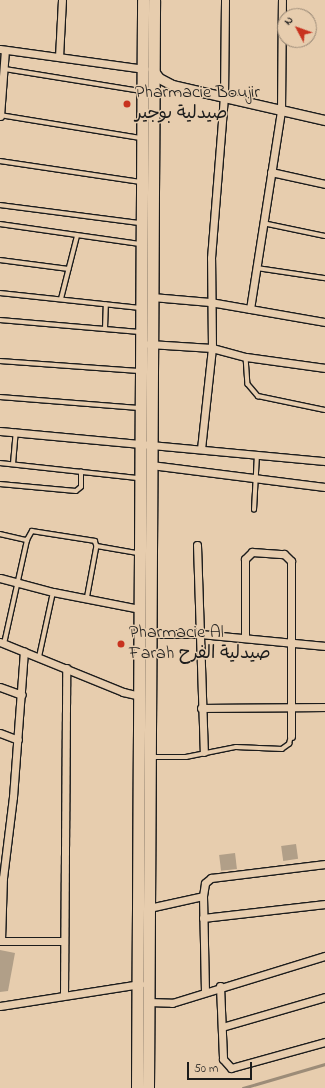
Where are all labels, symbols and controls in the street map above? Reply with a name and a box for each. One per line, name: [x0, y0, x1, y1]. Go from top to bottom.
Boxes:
north arrow: [277, 8, 317, 48]
text: N: [280, 13, 297, 29]
place label: Pharmacie Boujir صيدلية بوجير: [135, 83, 260, 126]
marker: Pharmacie Boujir صيدلية بوجير: [122, 99, 132, 109]
place label: Pharmacie Al Farah صيدلية الفرح: [129, 623, 271, 666]
marker: Pharmacie Al Farah صيدلية الفرح: [116, 639, 126, 649]
scale bar: [189, 1054, 254, 1080]
text: 50 m: [194, 1060, 218, 1078]

